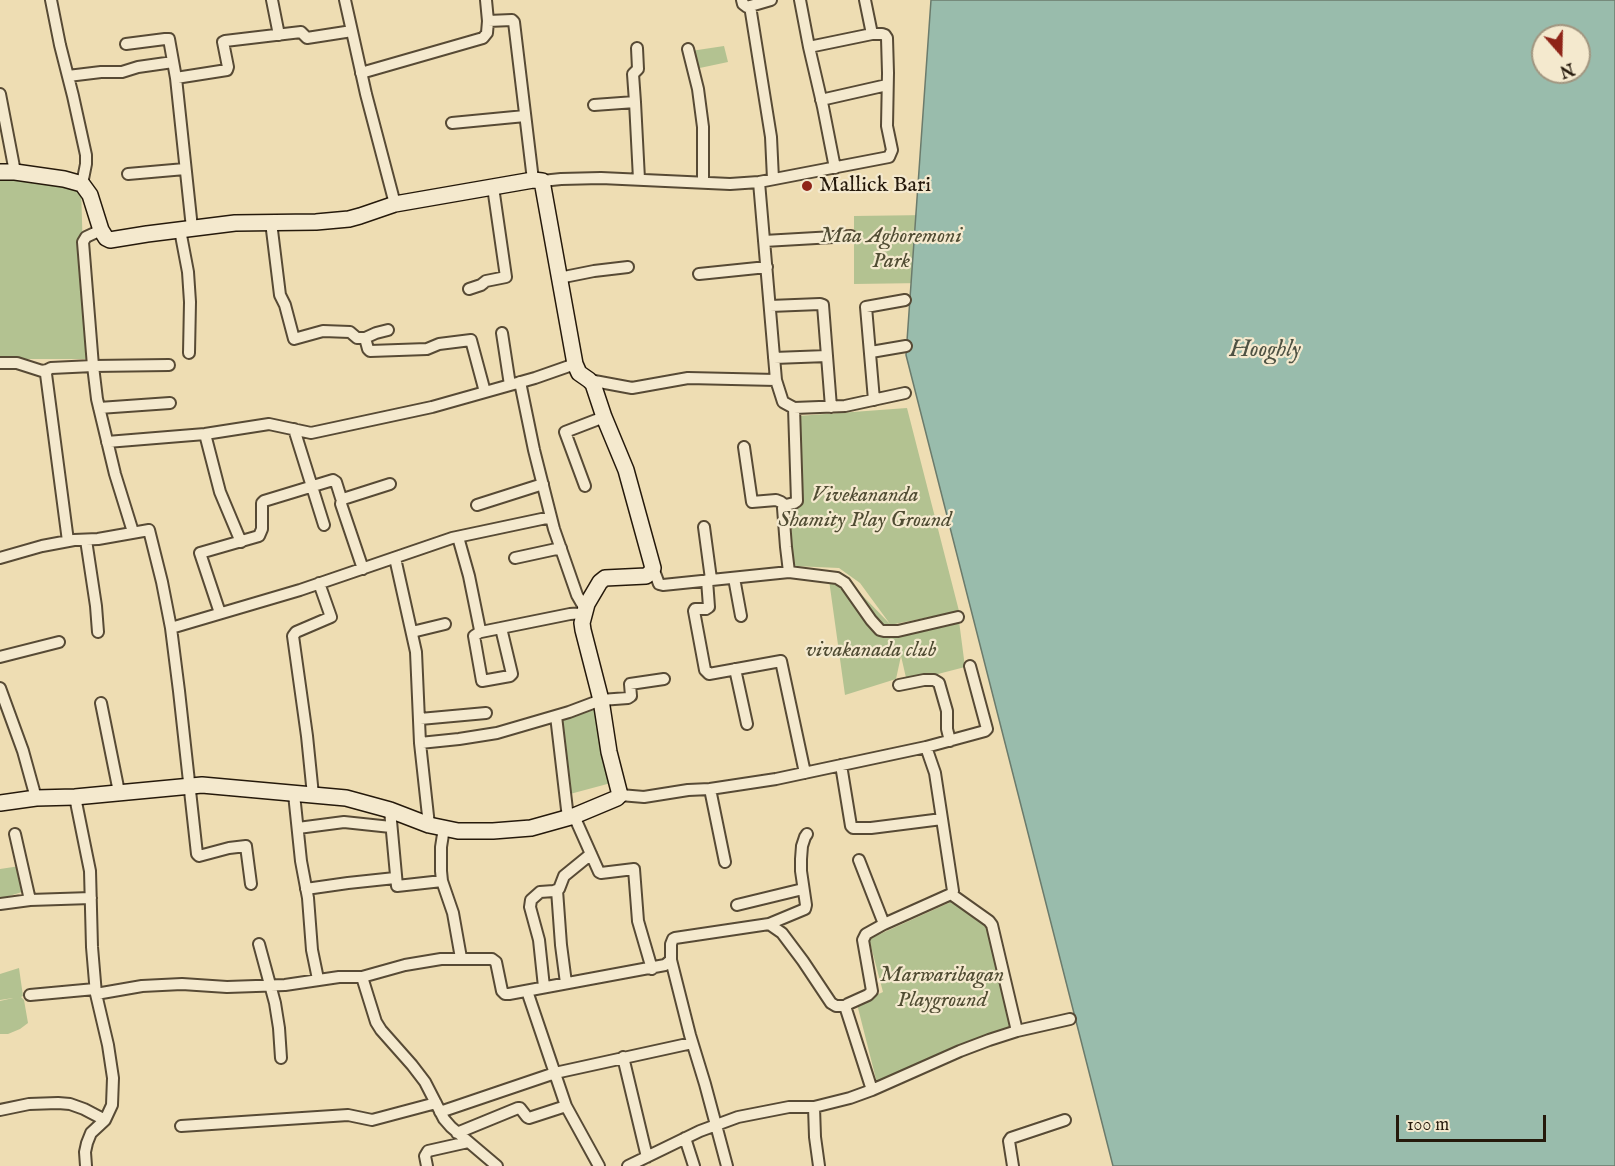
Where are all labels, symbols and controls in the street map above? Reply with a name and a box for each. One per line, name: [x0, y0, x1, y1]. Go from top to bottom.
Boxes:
north arrow: [1531, 24, 1591, 84]
text: N: [1557, 57, 1576, 81]
place label: Mallick Bari: [819, 173, 931, 199]
marker: Mallick Bari: [800, 179, 814, 193]
park label: Maa Aghoremoni Park: [820, 224, 962, 276]
water label: Hooghly: [1229, 337, 1301, 365]
park label: Vivekananda Shamity Play Ground: [778, 483, 952, 534]
park label: vivakanada club: [806, 638, 936, 664]
park label: Marwaribagan Playground: [880, 963, 1004, 1014]
scale bar: [1399, 1103, 1549, 1141]
text: 100 m: [1407, 1114, 1449, 1137]

